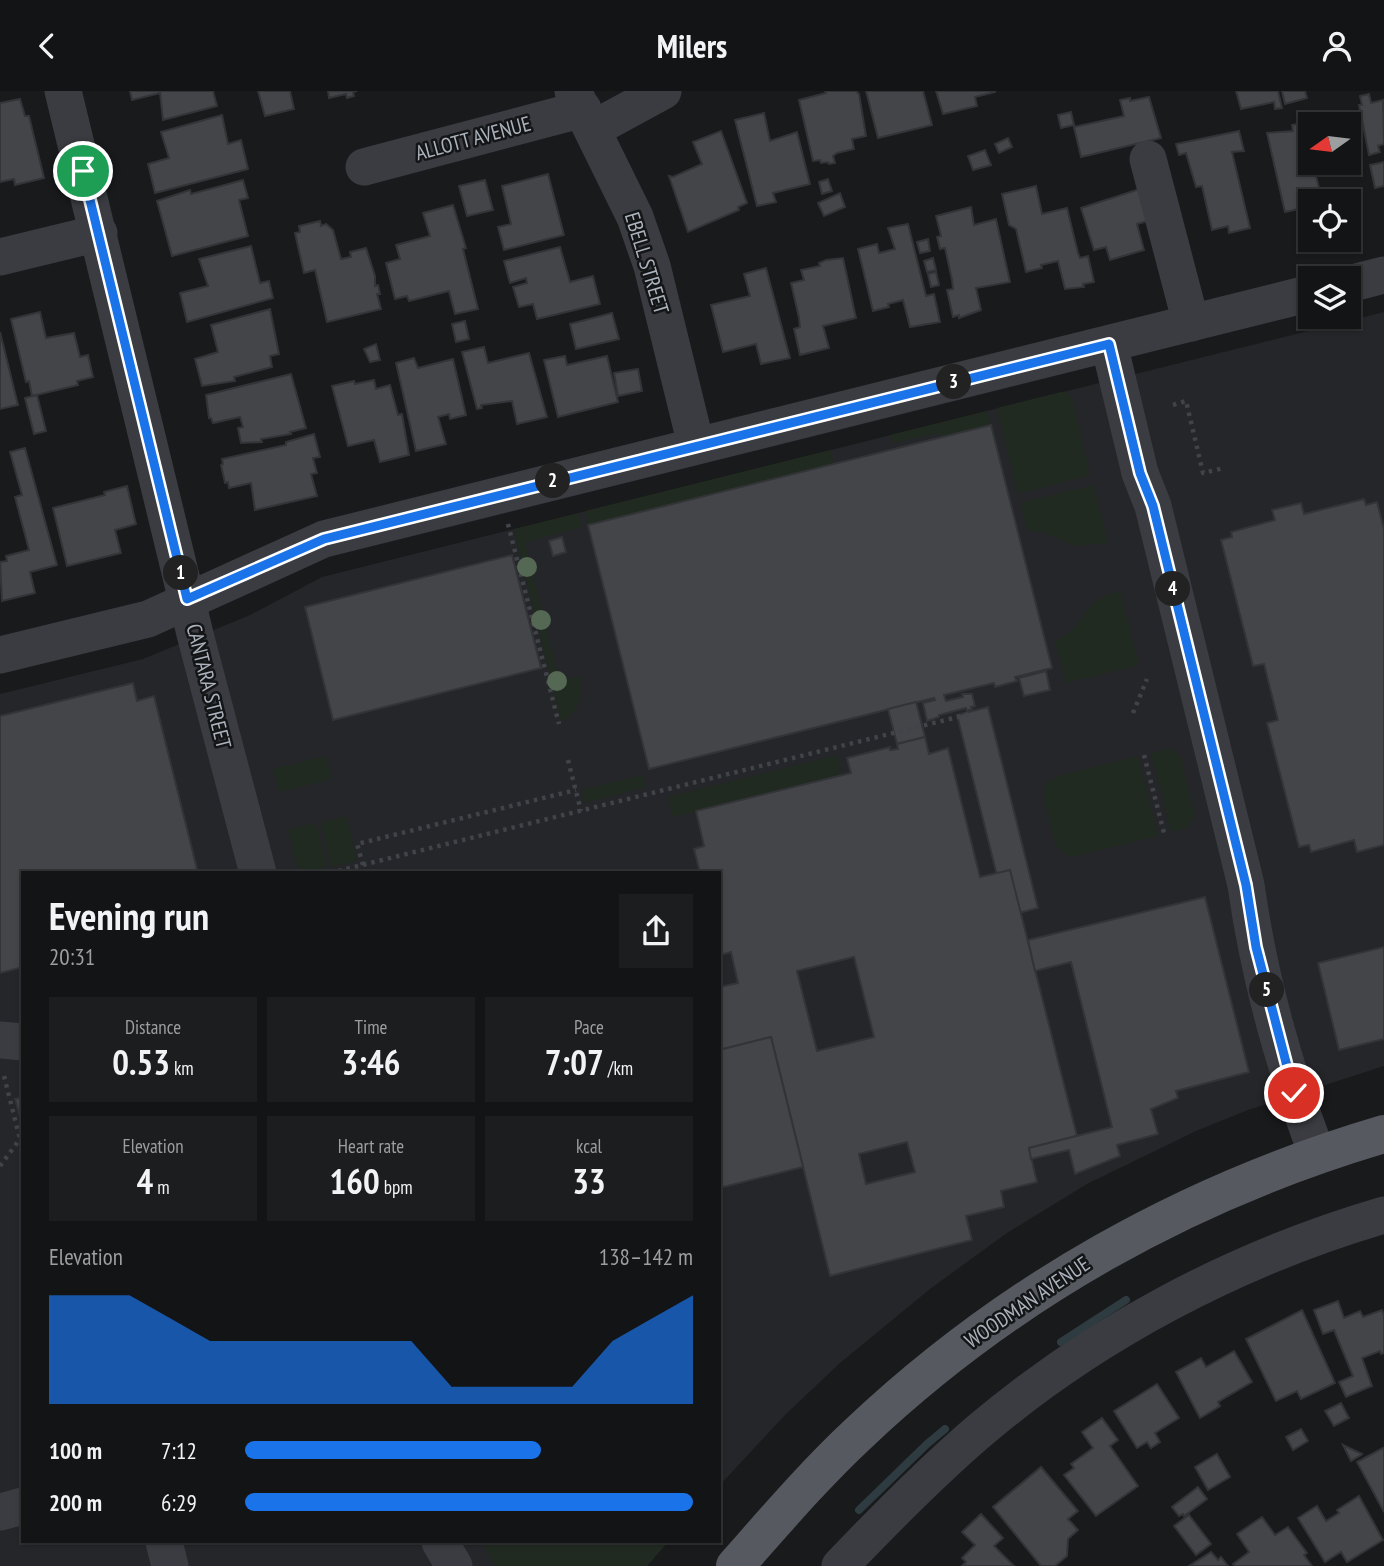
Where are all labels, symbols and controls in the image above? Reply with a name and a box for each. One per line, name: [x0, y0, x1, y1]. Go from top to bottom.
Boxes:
text: Milers: [657, 25, 727, 67]
icon: back: [28, 27, 66, 65]
icon: person: [1318, 27, 1356, 65]
street label: ALLOTT AVENUE: [412, 110, 534, 166]
north arrow: [1298, 112, 1362, 175]
map controls: [1298, 112, 1361, 329]
pin: [53, 141, 113, 201]
icon: arrive: [64, 152, 102, 190]
button: locate: [1298, 189, 1361, 252]
street label: EBELL STREET: [619, 209, 675, 318]
button: layers: [1298, 266, 1361, 329]
pin: 3: [936, 365, 972, 399]
text: 3: [949, 369, 958, 393]
pin: 2: [536, 463, 570, 499]
text: 2: [548, 468, 557, 492]
pin: 1: [164, 555, 198, 591]
text: 1: [176, 560, 185, 584]
pin: 4: [1156, 571, 1190, 607]
text: 4: [1168, 576, 1177, 600]
street label: CANTARA STREET: [180, 621, 238, 752]
text: Evening run: [49, 891, 209, 940]
button: share: [619, 894, 693, 968]
text: 20:31: [49, 942, 95, 971]
pin: 5: [1250, 972, 1284, 1007]
text: 5: [1262, 977, 1271, 1001]
text: Distance: [125, 1015, 181, 1039]
text: Time: [355, 1015, 387, 1039]
text: Pace: [574, 1015, 604, 1039]
text: 0.53: [112, 1039, 170, 1085]
text: 3:46: [342, 1039, 400, 1085]
text: 7:07: [545, 1039, 604, 1085]
text: km: [170, 1056, 194, 1080]
text: /km: [604, 1056, 633, 1080]
pin: [1264, 1063, 1324, 1123]
icon: check: [1275, 1074, 1313, 1112]
text: Elevation: [123, 1134, 183, 1158]
text: Heart rate: [338, 1134, 404, 1158]
text: kcal: [576, 1134, 602, 1158]
text: 4: [136, 1158, 153, 1204]
text: 160: [329, 1158, 380, 1204]
text: 33: [572, 1158, 606, 1204]
text: m: [153, 1175, 170, 1199]
text: bpm: [380, 1175, 413, 1199]
text: Elevation: [49, 1242, 123, 1271]
text: 138–142 m: [599, 1242, 693, 1271]
street label: WOODMAN AVENUE: [959, 1250, 1095, 1354]
text: 100 m: [49, 1436, 102, 1465]
text: 7:12: [161, 1436, 197, 1465]
text: 200 m: [49, 1488, 102, 1517]
text: 6:29: [161, 1488, 197, 1517]

